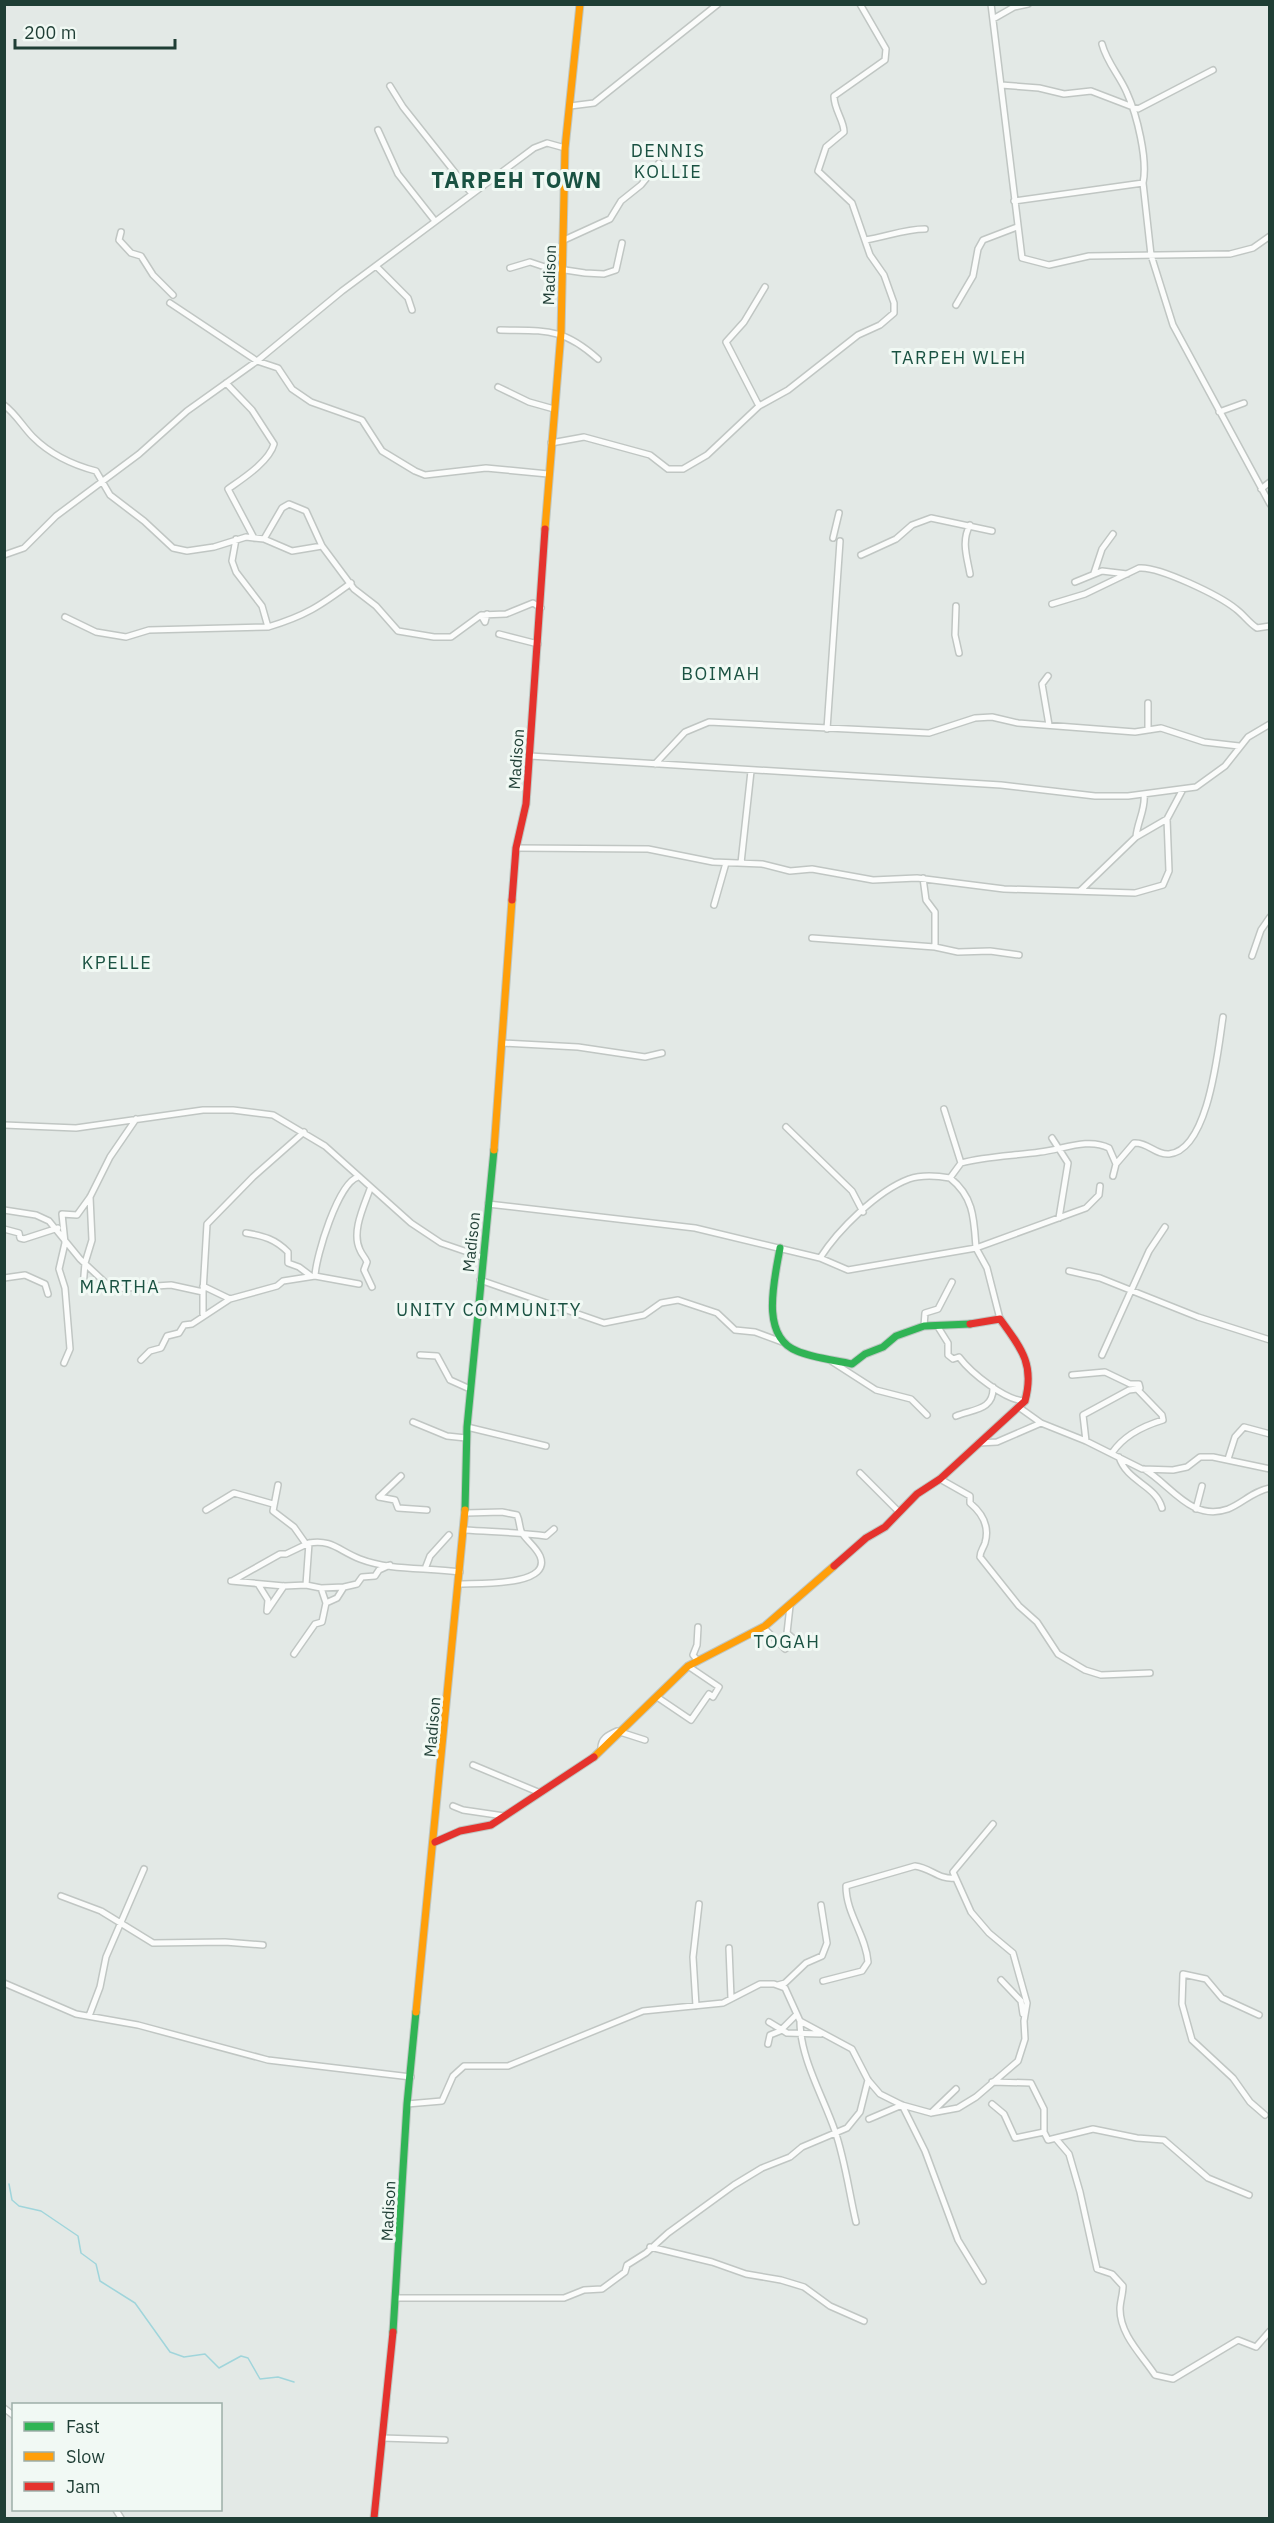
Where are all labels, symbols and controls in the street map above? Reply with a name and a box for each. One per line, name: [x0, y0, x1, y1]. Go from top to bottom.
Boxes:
scale bar: [15, 12, 176, 50]
text: 200 m: [24, 21, 76, 44]
district label: DENNIS KOLLIE: [631, 139, 705, 183]
district label: TARPEH TOWN: [431, 165, 603, 194]
street label: Madison: [538, 244, 560, 306]
district label: TARPEH WLEH: [891, 346, 1027, 369]
district label: BOIMAH: [681, 662, 761, 685]
street label: Madison: [504, 728, 528, 790]
district label: KPELLE: [82, 951, 152, 974]
street label: Madison: [458, 1211, 484, 1273]
district label: MARTHA: [80, 1275, 160, 1298]
district label: UNITY COMMUNITY: [396, 1298, 582, 1321]
district label: TOGAH: [754, 1630, 820, 1653]
street label: Madison: [419, 1696, 445, 1758]
street label: Madison: [376, 2180, 400, 2242]
legend: [12, 2403, 222, 2511]
text: Fast: [66, 2415, 100, 2438]
text: Slow: [66, 2445, 105, 2468]
text: Jam: [66, 2475, 101, 2498]

